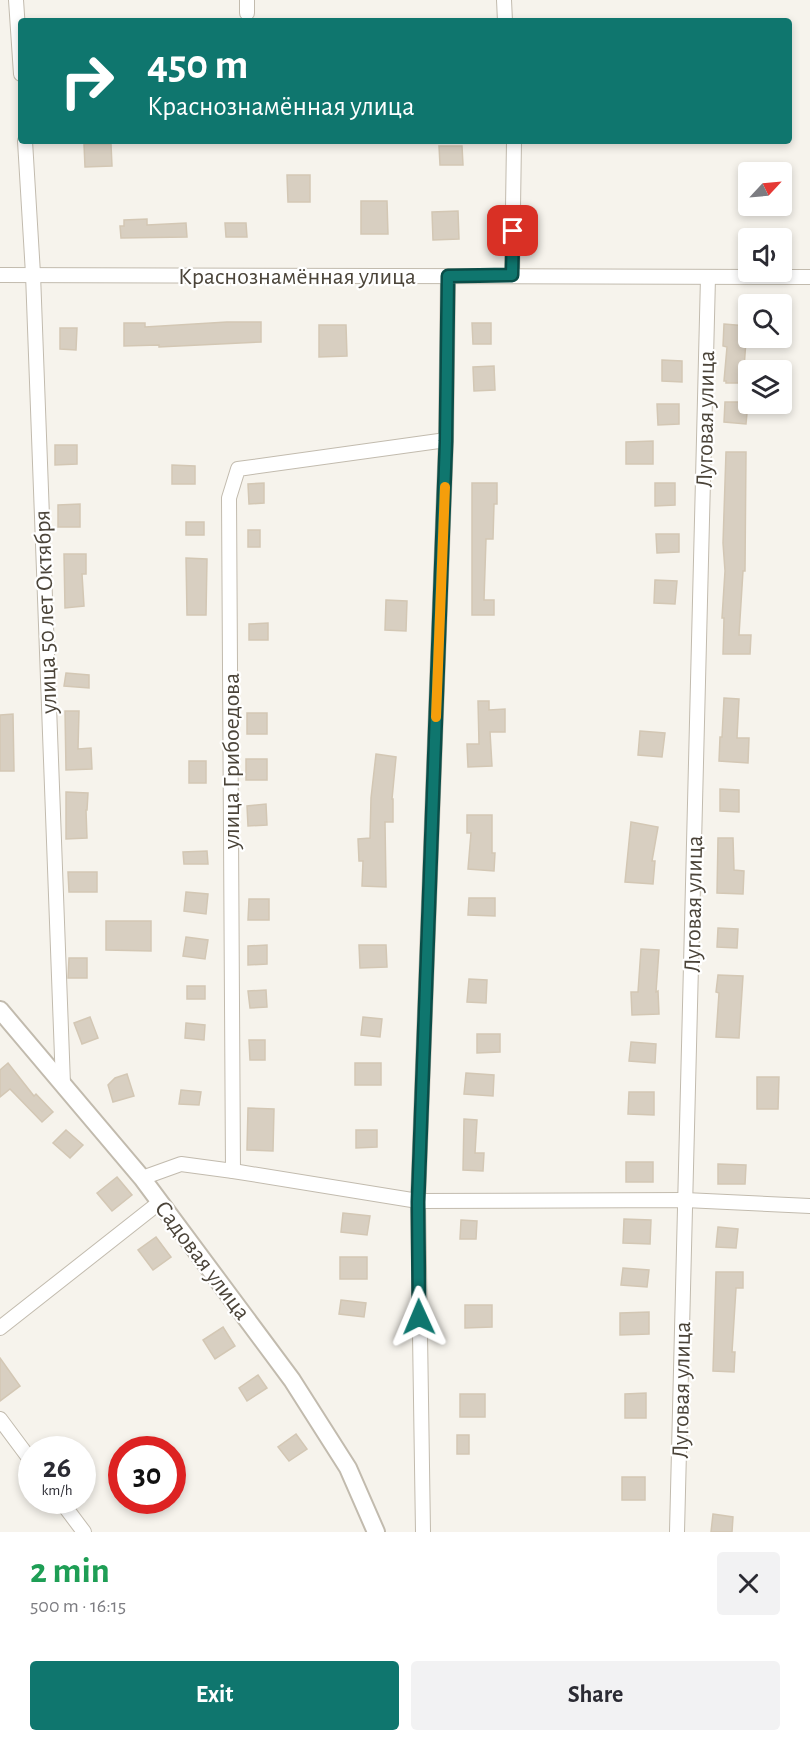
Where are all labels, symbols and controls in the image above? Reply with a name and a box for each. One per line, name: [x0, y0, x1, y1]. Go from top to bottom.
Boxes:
icon: right: [48, 42, 126, 120]
text: 450 m: [147, 44, 248, 86]
text: Краснознамённая улица: [147, 93, 415, 120]
north arrow: [738, 162, 792, 216]
map controls: [738, 162, 792, 414]
pin: [487, 205, 538, 256]
icon: arrive: [496, 214, 529, 247]
button: sound: [738, 228, 792, 282]
street label: Краснознамённая улица: [178, 265, 416, 289]
button: search: [738, 294, 792, 348]
street label: Луговая улица: [693, 350, 719, 488]
button: layers: [738, 360, 792, 414]
street label: улица 50 лет Октября: [30, 510, 62, 715]
street label: улица Грибоедова: [220, 673, 244, 850]
street label: Луговая улица: [681, 835, 707, 973]
street label: Садовая улица: [150, 1197, 255, 1325]
position arrow: [387, 1285, 451, 1349]
street label: Луговая улица: [669, 1321, 695, 1459]
speed limit sign: 30: [108, 1436, 186, 1514]
text: 26: [43, 1453, 71, 1483]
text: km/h: [42, 1483, 72, 1498]
button: close: [717, 1552, 780, 1615]
text: 2 min: [30, 1553, 110, 1589]
text: 500 m · 16:15: [30, 1596, 126, 1616]
button: Exit: [30, 1661, 399, 1730]
button: Share: [411, 1661, 780, 1730]

